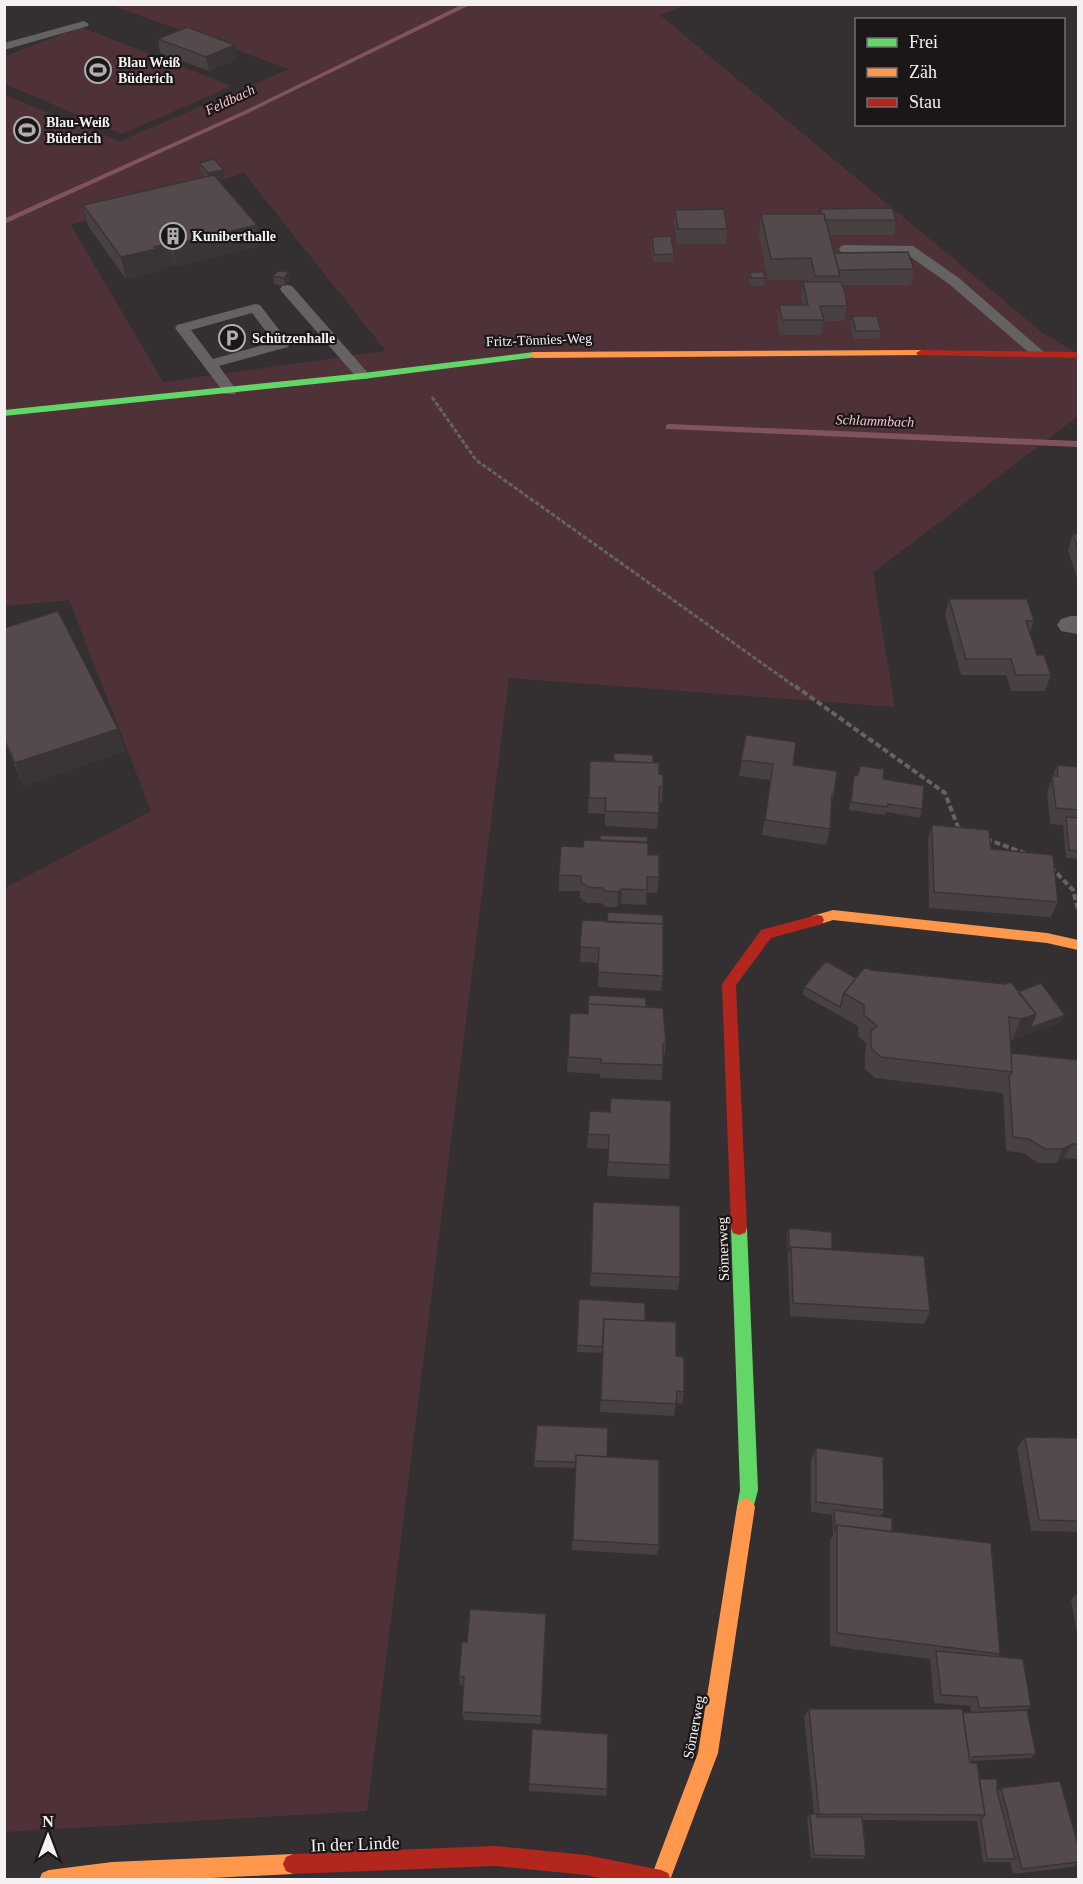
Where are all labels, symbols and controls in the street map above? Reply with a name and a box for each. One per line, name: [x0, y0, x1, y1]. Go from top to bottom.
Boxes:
legend: [855, 18, 1065, 126]
text: Frei: [909, 32, 938, 52]
sports icon: Blau Weiß Büderich: [83, 55, 113, 85]
place label: Blau Weiß Büderich: [118, 55, 181, 86]
text: Zäh: [909, 62, 937, 82]
water label: Feldbach: [202, 82, 257, 118]
text: Stau: [909, 92, 941, 112]
sports icon: Blau-Weiß Büderich: [12, 115, 42, 145]
place label: Blau-Weiß Büderich: [46, 115, 110, 146]
building icon: Kuniberthalle: [158, 221, 188, 251]
place label: Kuniberthalle: [192, 229, 276, 244]
parking icon: Schützenhalle: [217, 323, 247, 353]
place label: Schützenhalle: [252, 331, 335, 346]
street label: Fritz-Tönnies-Weg: [486, 331, 592, 349]
water label: Schlammbach: [835, 412, 915, 430]
street label: Sömerweg: [714, 1216, 732, 1281]
street label: Sömerweg: [680, 1693, 708, 1760]
north arrow: [18, 1806, 78, 1866]
text: N: [42, 1813, 54, 1830]
street label: In der Linde: [310, 1832, 400, 1856]

